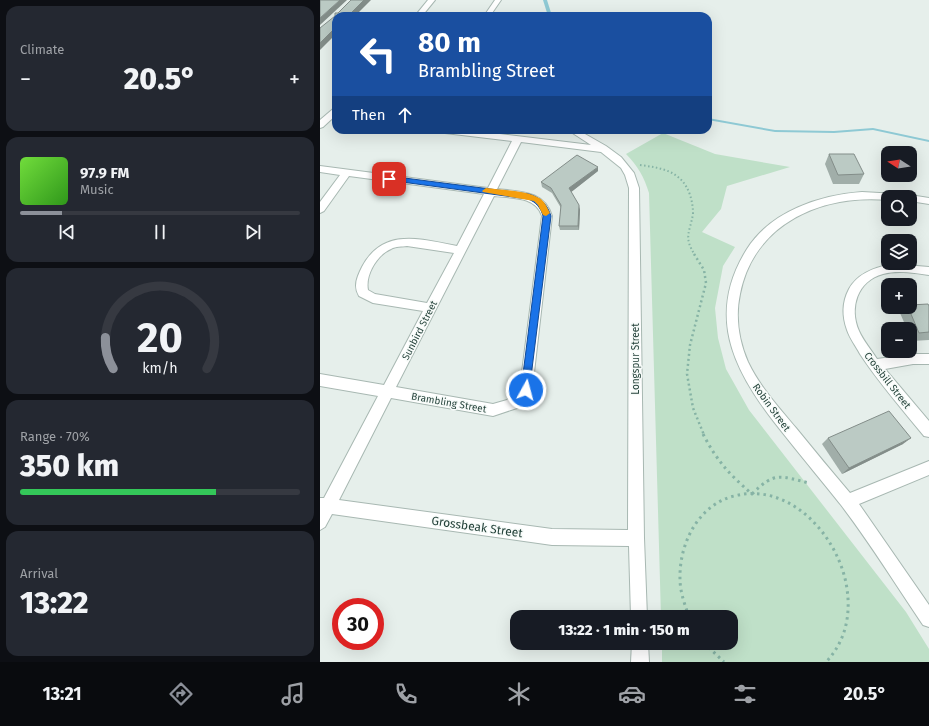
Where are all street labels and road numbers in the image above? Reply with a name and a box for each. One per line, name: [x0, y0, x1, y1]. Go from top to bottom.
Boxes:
street label: Sunbird Street: [400, 298, 440, 362]
street label: Longspur Street: [630, 323, 642, 395]
street label: Crossbill Street: [861, 350, 913, 412]
street label: Robin Street: [750, 381, 793, 434]
street label: Brambling Street: [410, 390, 488, 416]
street label: Grossbeak Street: [431, 514, 524, 540]

